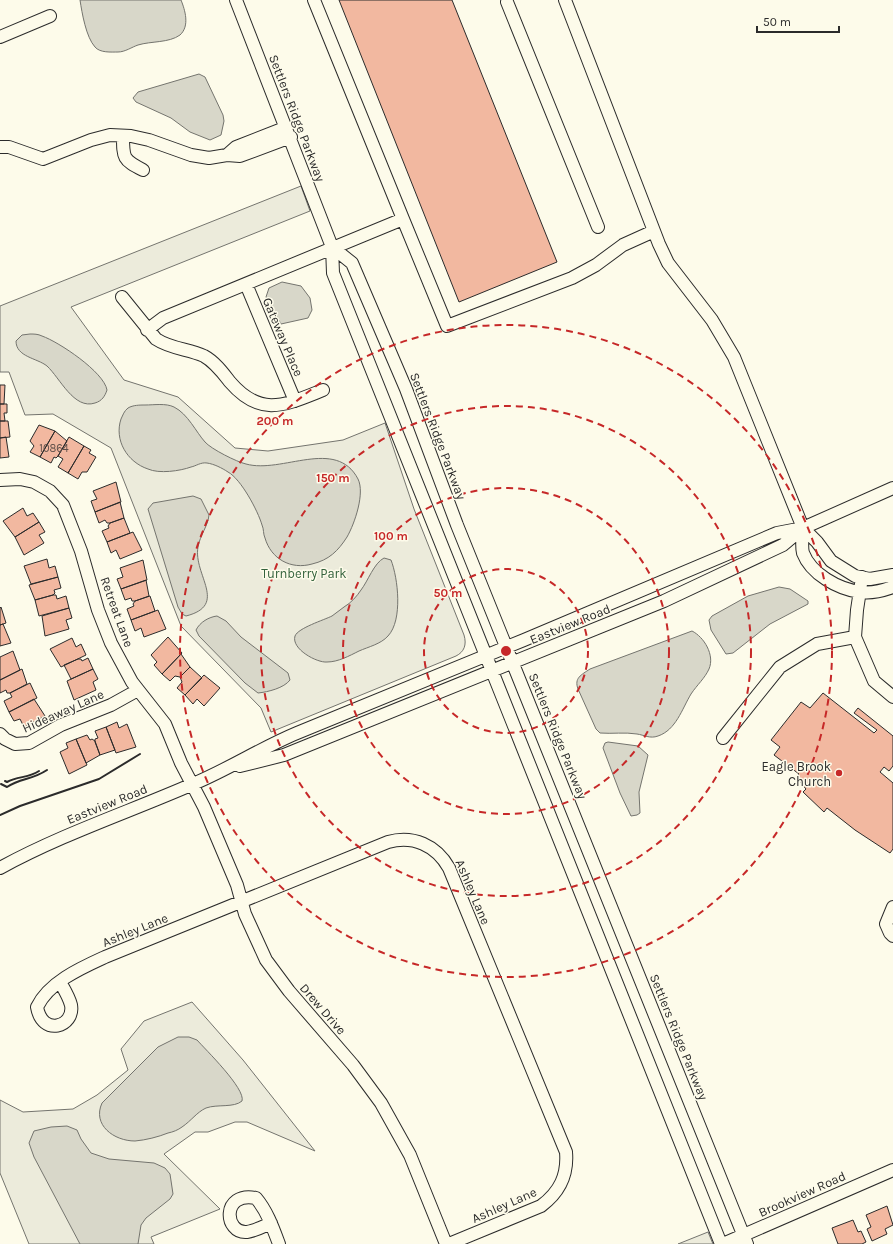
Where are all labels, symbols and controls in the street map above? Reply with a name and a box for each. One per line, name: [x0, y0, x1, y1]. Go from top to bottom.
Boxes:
scale bar: [757, 8, 839, 34]
text: 50 m: [763, 15, 791, 29]
street label: Settlers Ridge Parkway: [266, 52, 328, 184]
street label: Gateway Place: [260, 295, 306, 379]
street label: Settlers Ridge Parkway: [407, 370, 469, 502]
text: 200 m: [257, 414, 293, 428]
house number: 10864: [39, 442, 69, 455]
text: 150 m: [316, 471, 350, 485]
text: 100 m: [374, 529, 408, 543]
park label: Turnberry Park: [261, 566, 347, 581]
street label: Retreat Lane: [97, 575, 137, 650]
text: 50 m: [434, 586, 463, 600]
street label: Eastview Road: [527, 601, 613, 647]
centre of rings: [499, 644, 513, 658]
street label: Settlers Ridge Parkway: [526, 671, 590, 801]
street label: Hideaway Lane: [20, 686, 106, 736]
place label: Eagle Brook Church: [761, 759, 831, 789]
marker: Eagle Brook Church: [834, 768, 844, 778]
street label: Eastview Road: [64, 781, 150, 827]
street label: Ashley Lane: [453, 857, 494, 927]
street label: Ashley Lane: [100, 910, 170, 950]
street label: Settlers Ridge Parkway: [647, 972, 711, 1102]
street label: Drew Drive: [297, 980, 349, 1038]
street label: Brookview Road: [756, 1168, 848, 1220]
street label: Ashley Lane: [469, 1184, 539, 1226]

